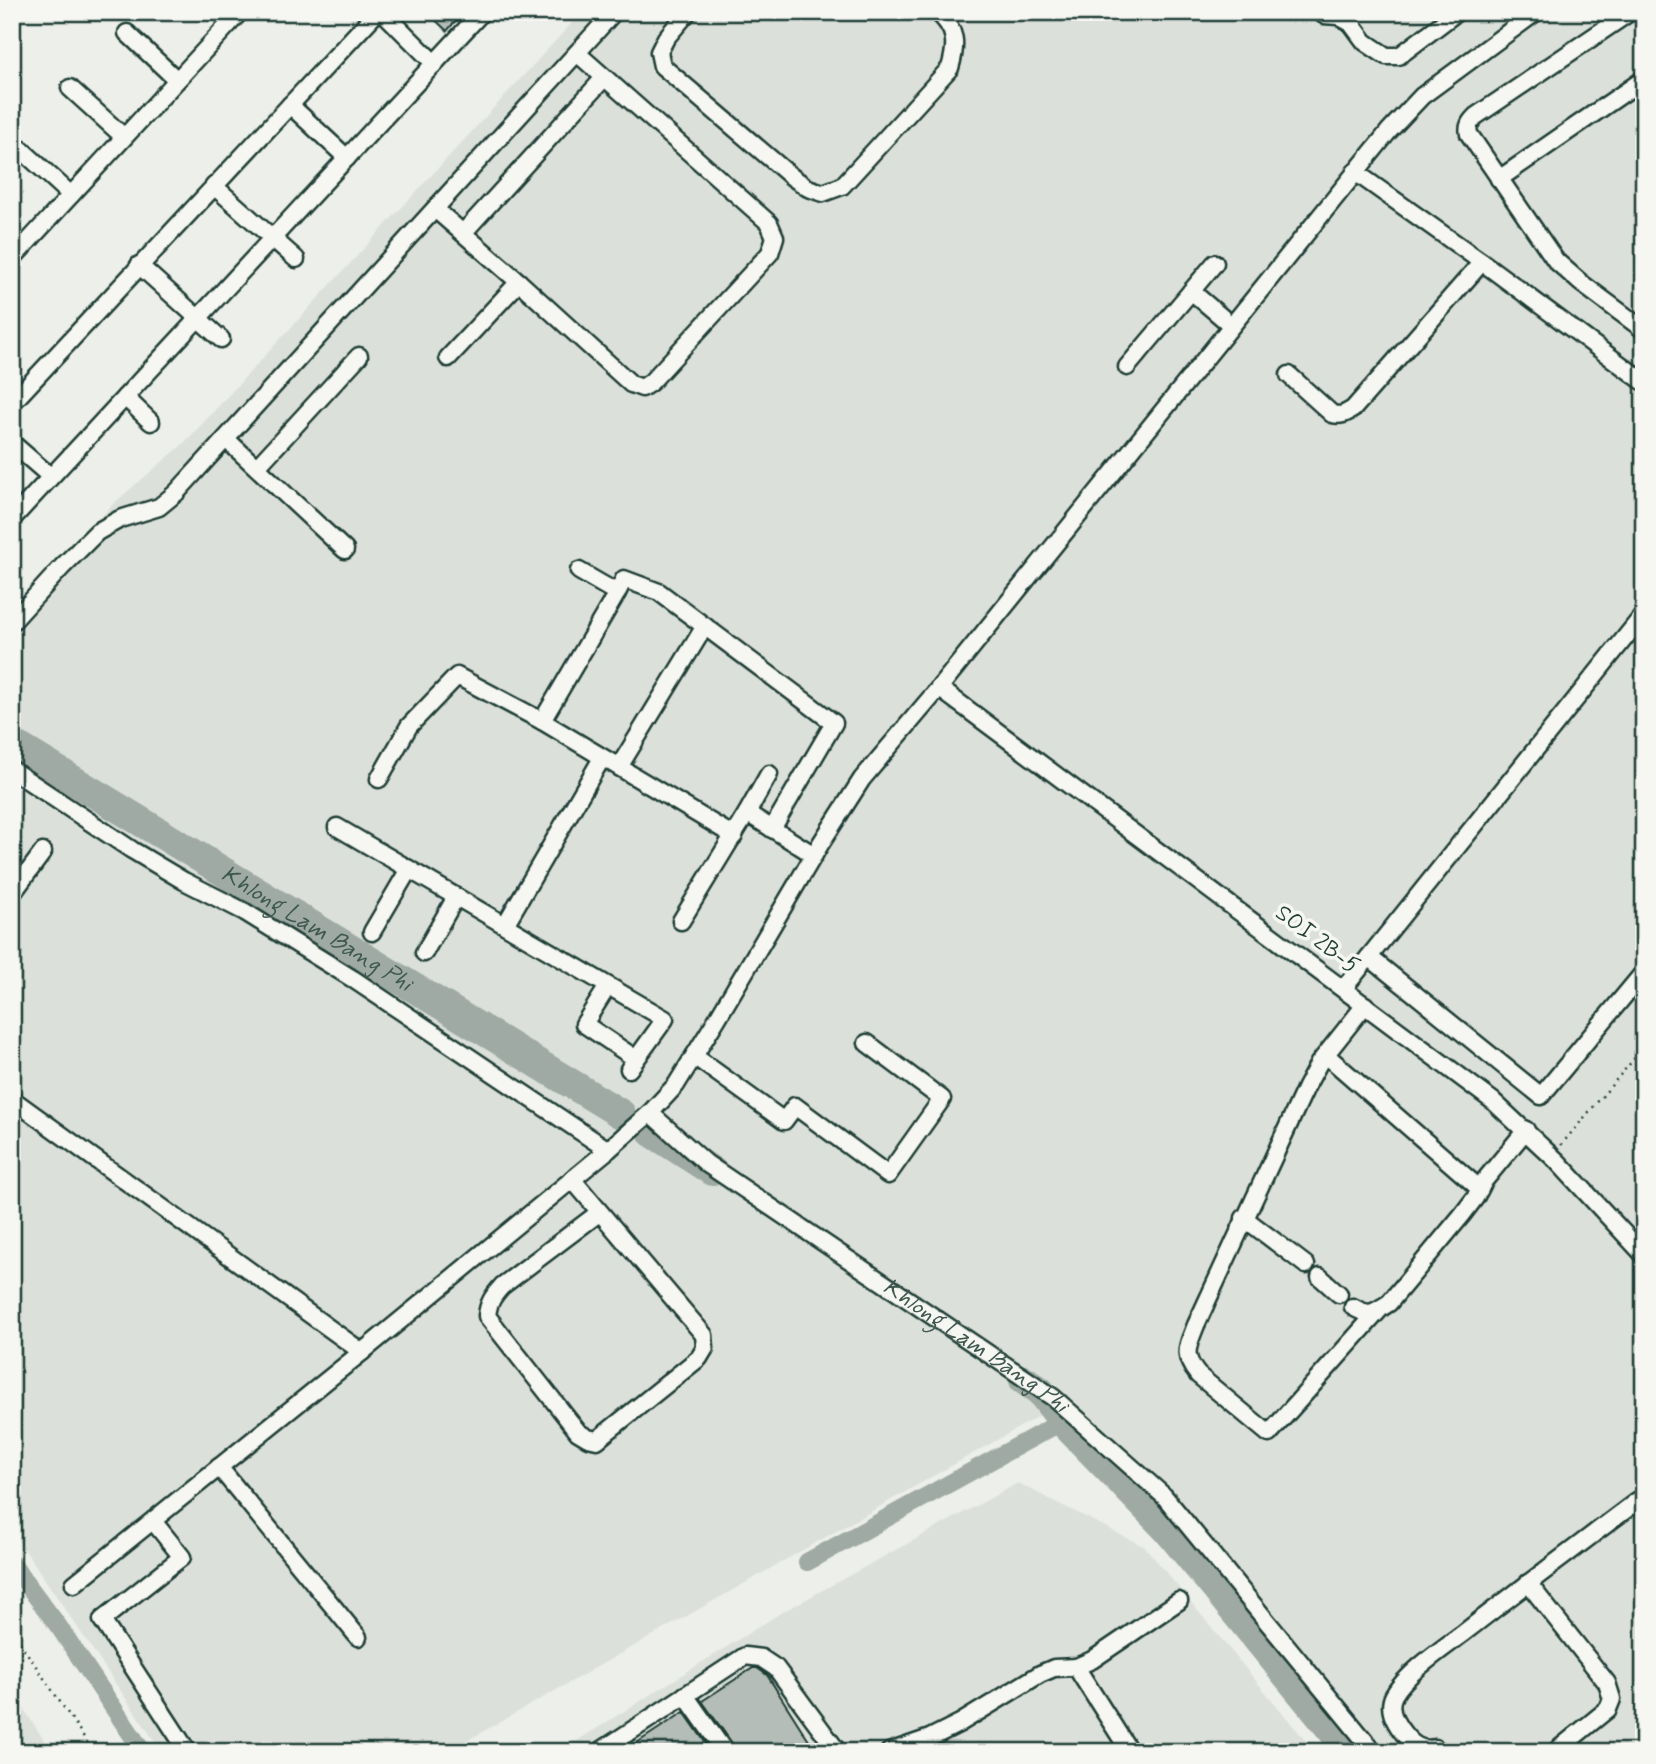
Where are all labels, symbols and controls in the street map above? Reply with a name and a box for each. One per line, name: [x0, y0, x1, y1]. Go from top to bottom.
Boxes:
water label: Khlong Lam Bang Phi: [215, 859, 420, 1000]
street label: SOI 2B-5: [1269, 899, 1365, 981]
water label: Khlong Lam Bang Phi: [877, 1271, 1078, 1421]

